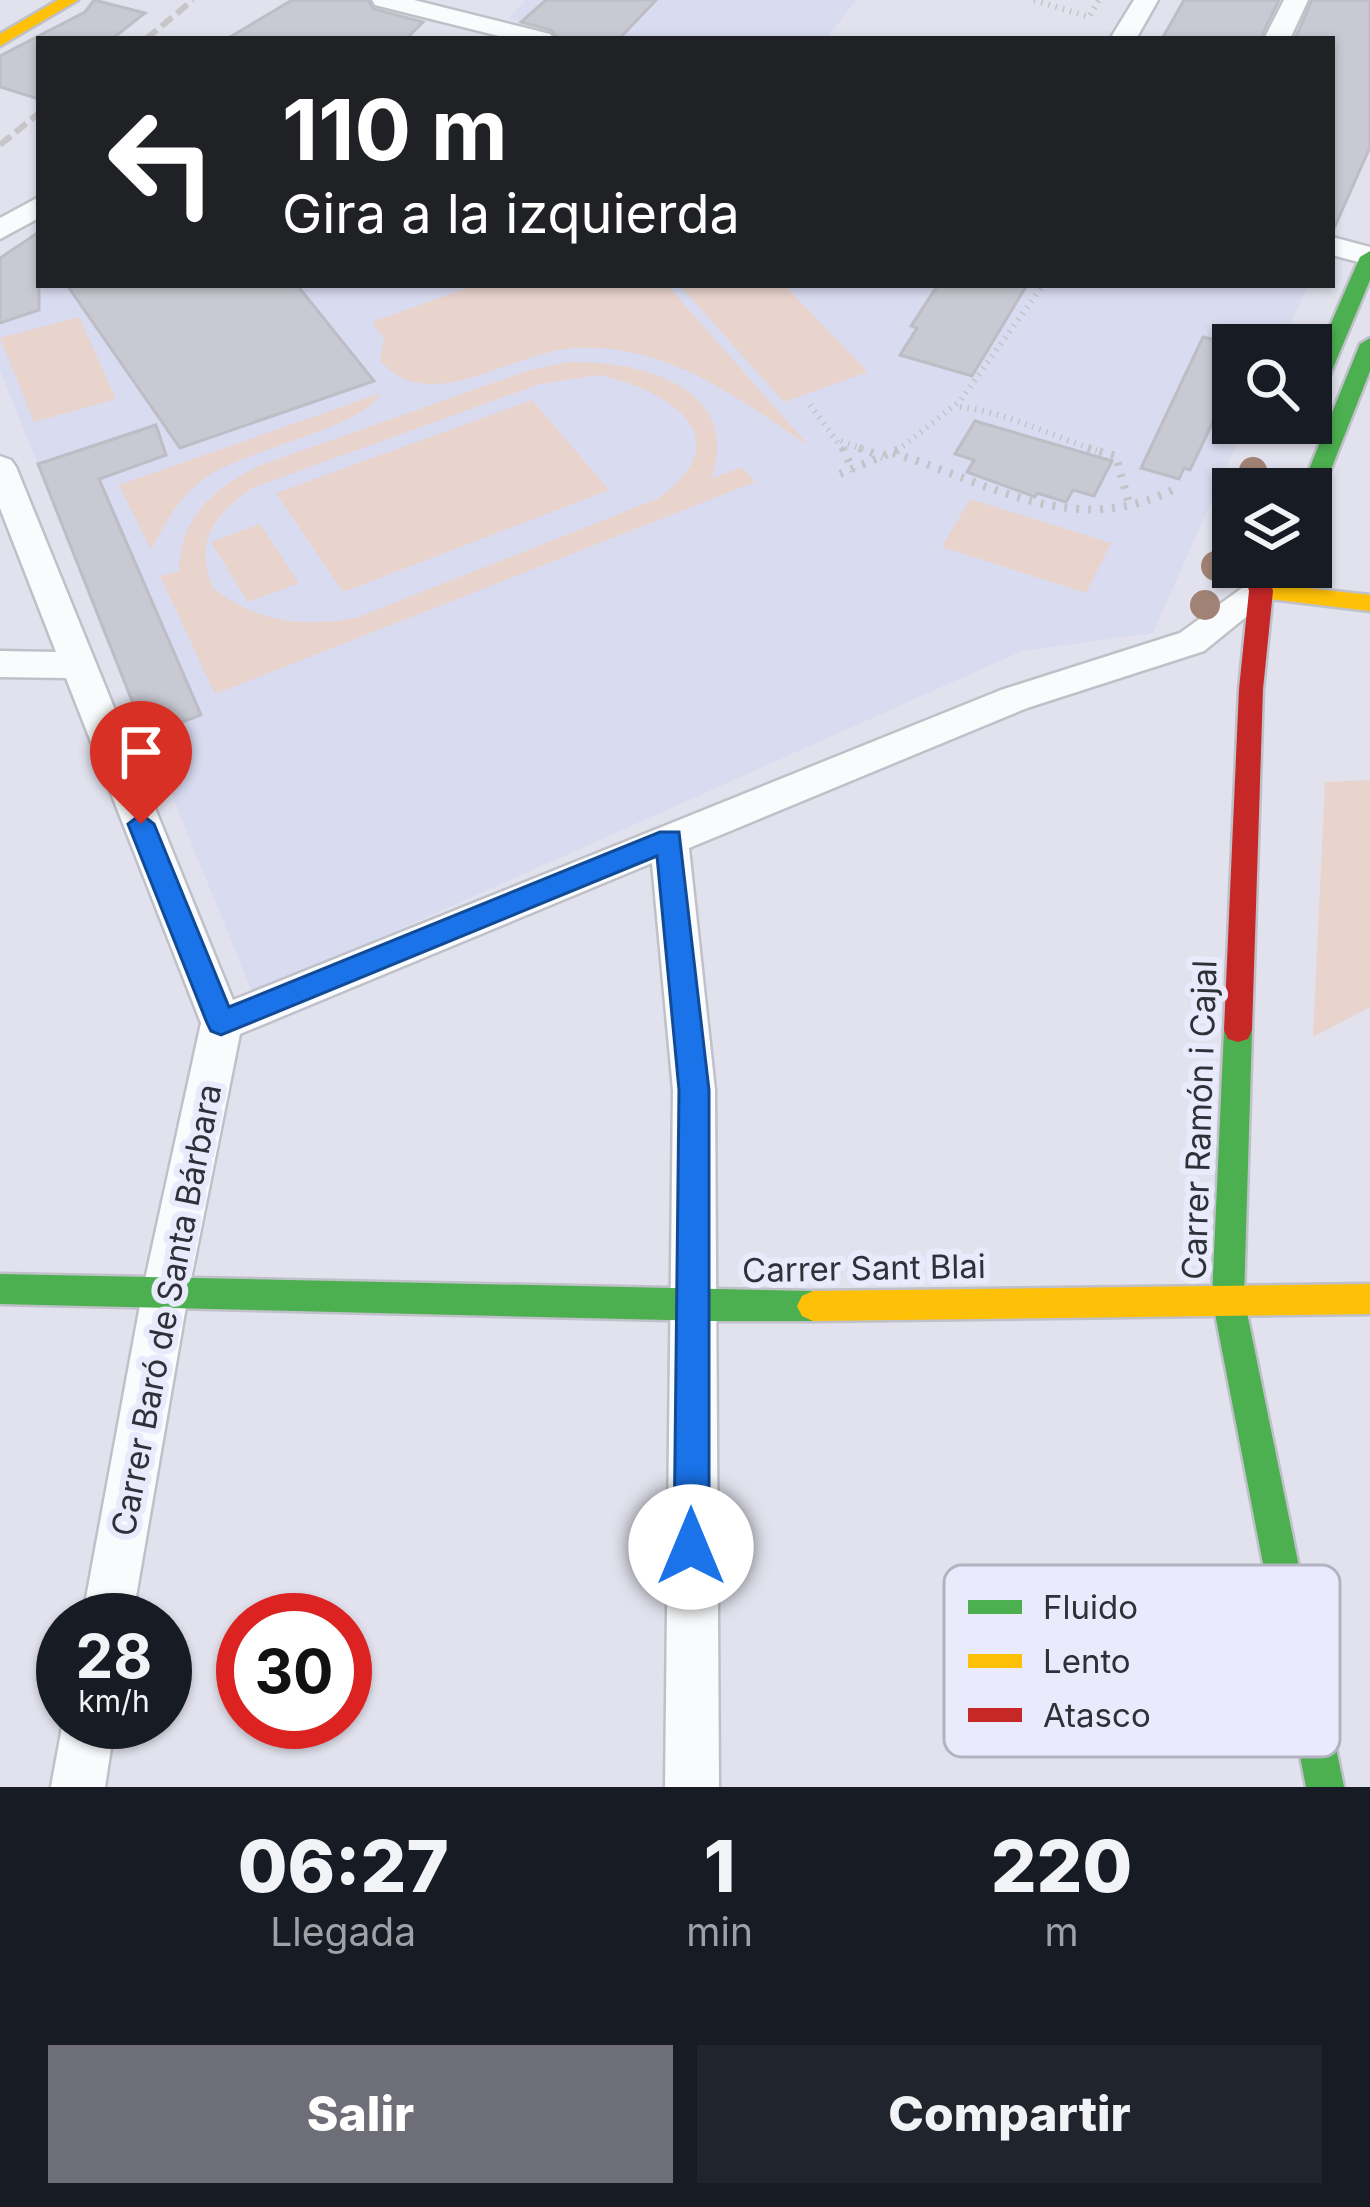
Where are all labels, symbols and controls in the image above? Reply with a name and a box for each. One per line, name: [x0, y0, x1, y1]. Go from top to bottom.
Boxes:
text: 110 m: [282, 79, 508, 180]
icon: left: [84, 84, 240, 240]
text: Gira a la izquierda: [282, 181, 740, 246]
map controls: [1212, 324, 1332, 588]
button: search: [1212, 324, 1332, 444]
button: layers: [1212, 468, 1332, 588]
pin: [90, 701, 192, 824]
icon: arrive: [108, 719, 174, 785]
street label: Carrer Ramón i Cajal: [1173, 959, 1225, 1281]
street label: Carrer Baró de Santa Bárbara: [103, 1081, 229, 1539]
street label: Carrer Sant Blai: [742, 1246, 986, 1290]
position arrow: [628, 1484, 754, 1610]
legend: [944, 1565, 1340, 1757]
text: Fluido: [1043, 1587, 1138, 1627]
speed limit sign: 30: [216, 1593, 372, 1749]
text: 28: [76, 1620, 152, 1692]
text: Lento: [1043, 1641, 1131, 1681]
text: km/h: [78, 1683, 150, 1719]
text: Atasco: [1043, 1695, 1151, 1735]
text: 06:27: [238, 1822, 449, 1909]
text: 1: [704, 1822, 736, 1909]
text: 220: [991, 1822, 1132, 1909]
text: Llegada: [270, 1908, 416, 1955]
text: min: [686, 1908, 753, 1955]
text: m: [1044, 1908, 1079, 1955]
button: Salir: [48, 2045, 673, 2183]
button: Compartir: [697, 2045, 1322, 2183]

